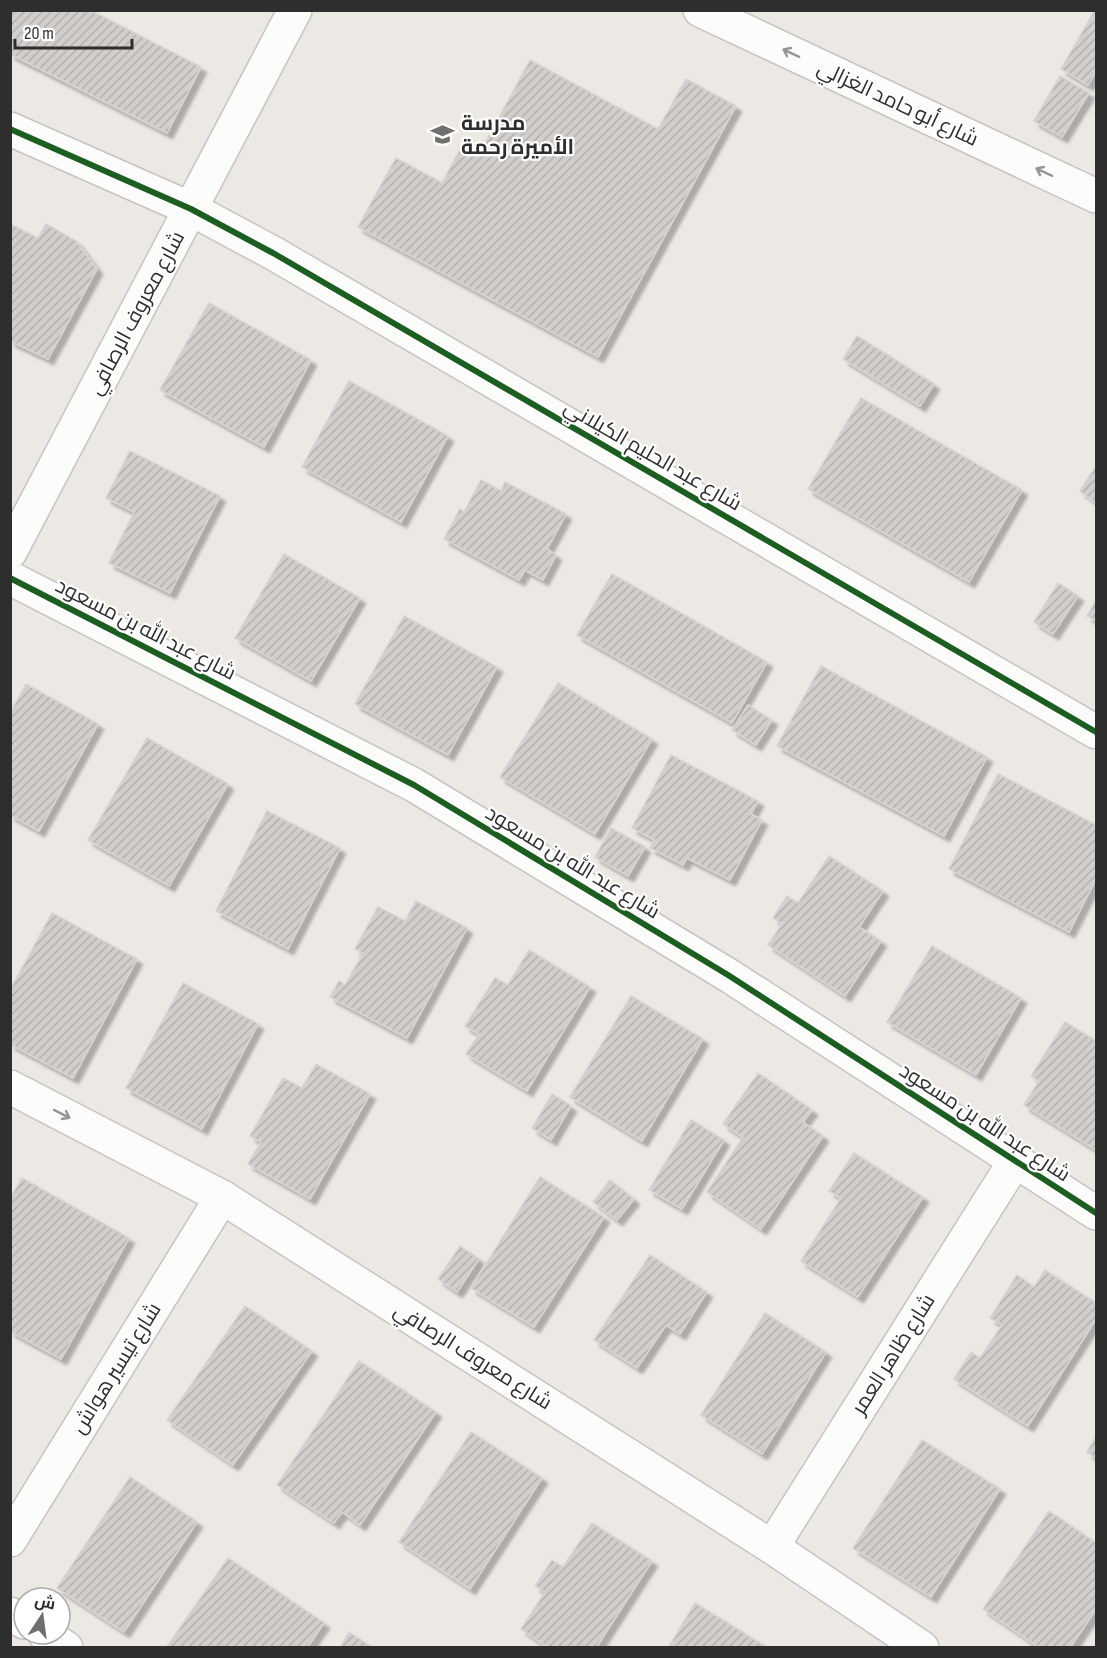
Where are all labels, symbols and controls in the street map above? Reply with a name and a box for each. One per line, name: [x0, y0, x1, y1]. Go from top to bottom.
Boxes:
scale bar: [15, 12, 132, 50]
text: 20 m: [24, 23, 54, 44]
one-way arrow: [782, 47, 800, 59]
street label: شارع أبو حامد الغزالي: [812, 54, 983, 154]
place label: مدرسة الأميرة رحمة: [461, 111, 574, 160]
school or university icon: مدرسة الأميرة رحمة: [430, 122, 456, 148]
one-way arrow: [1035, 165, 1053, 177]
street label: شارع معروف الرصافي: [83, 227, 193, 401]
street label: شارع عبد الحليم الكيلاني: [558, 394, 746, 519]
street label: شارع عبد الله بن مسعود: [51, 571, 241, 687]
street label: شارع عبد الله بن مسعود: [480, 799, 666, 925]
street label: شارع عبد الله بن مسعود: [894, 1056, 1076, 1188]
one-way arrow: [53, 1109, 71, 1120]
street label: شارع ظاهر العمر: [846, 1289, 941, 1421]
street label: شارع تيسير هواش: [66, 1298, 168, 1439]
street label: شارع معروف الرصافي: [387, 1298, 556, 1418]
north arrow: [12, 1586, 72, 1646]
text: ش: [33, 1591, 57, 1614]

